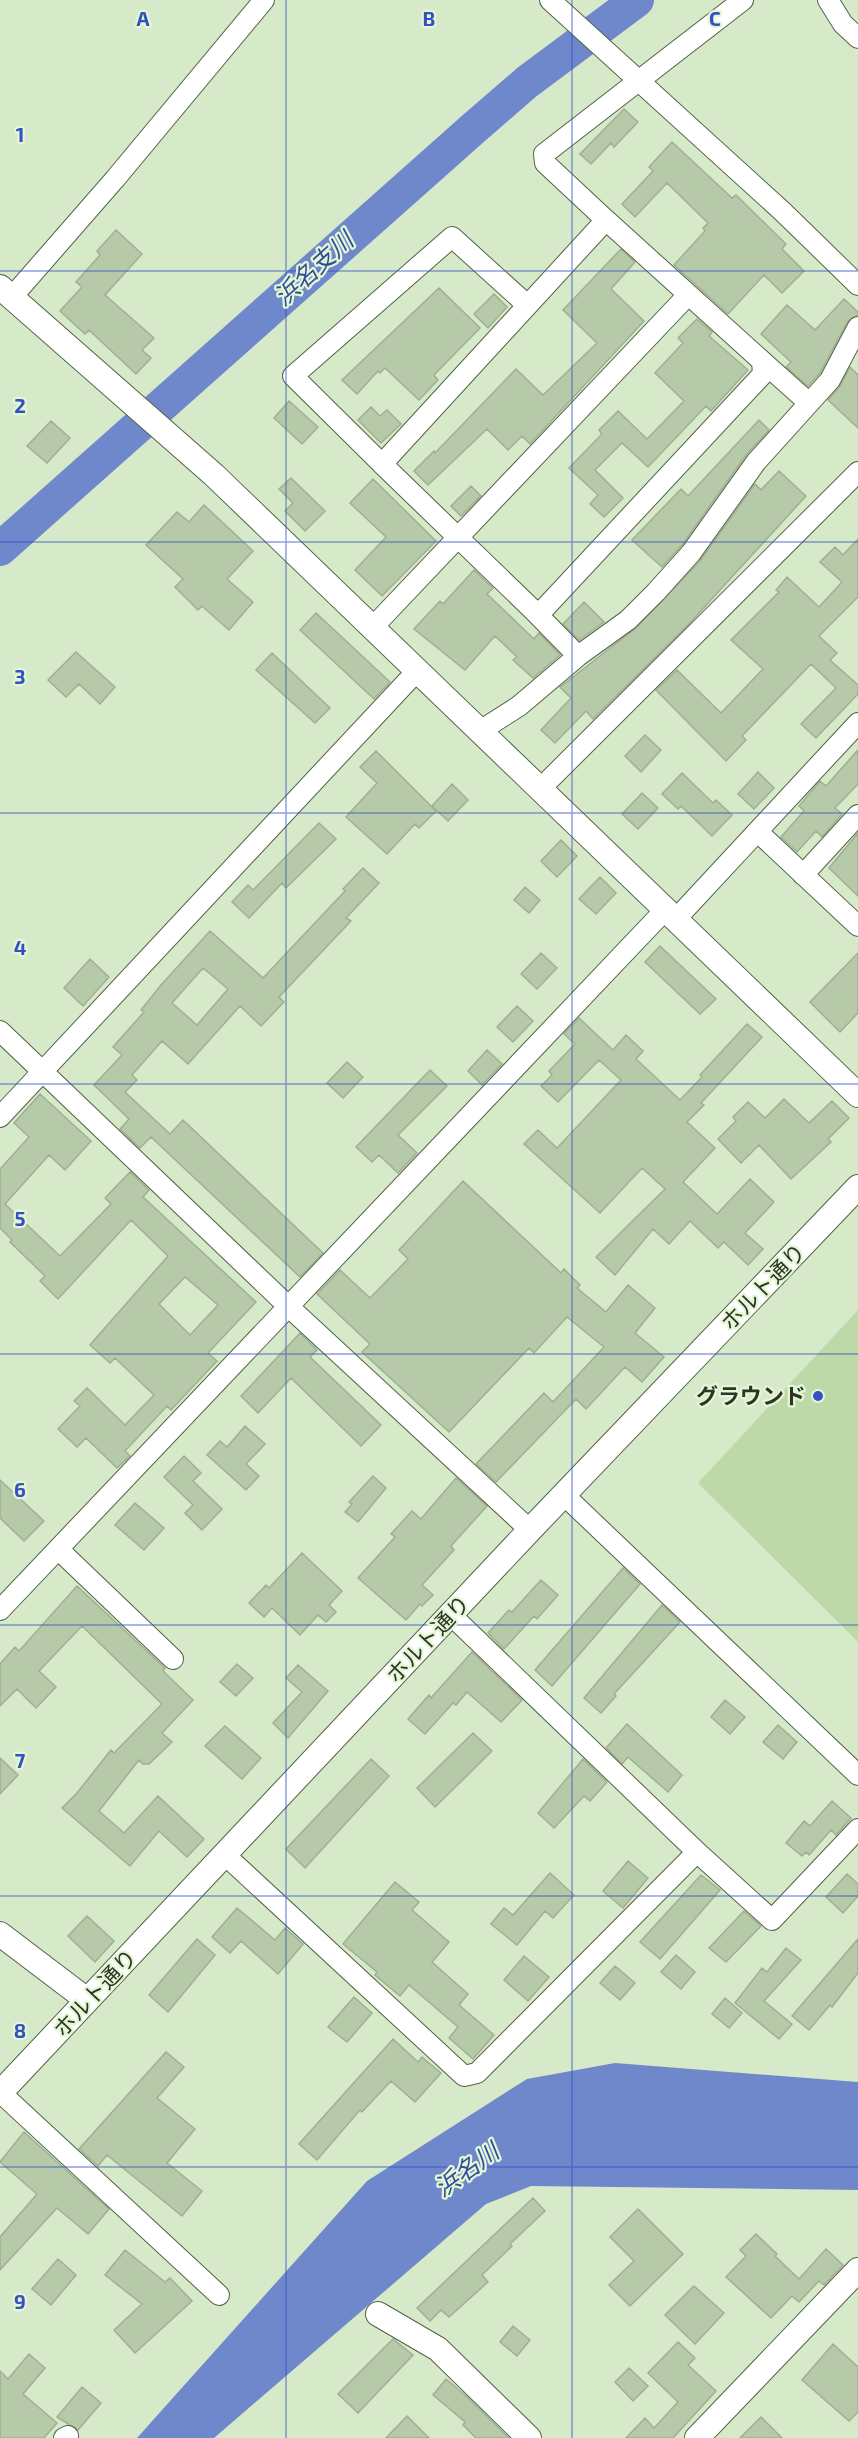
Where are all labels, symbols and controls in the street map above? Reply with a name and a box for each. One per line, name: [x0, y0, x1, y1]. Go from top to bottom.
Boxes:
text: A: [136, 6, 150, 30]
text: B: [423, 6, 435, 30]
text: C: [709, 6, 721, 30]
text: 1: [16, 122, 24, 146]
water label: 浜名支川: [268, 223, 361, 311]
text: 2: [14, 393, 26, 417]
text: 3: [14, 664, 26, 688]
text: 4: [14, 935, 27, 959]
text: 5: [14, 1206, 26, 1230]
street label: ホルト通り: [715, 1238, 810, 1335]
place label: グラウンド: [696, 1382, 806, 1408]
marker: グラウンド: [811, 1389, 825, 1403]
text: 6: [14, 1477, 26, 1501]
street label: ホルト通り: [380, 1589, 474, 1687]
text: 7: [15, 1748, 26, 1772]
street label: ホルト通り: [47, 1943, 141, 2041]
text: 8: [14, 2018, 26, 2042]
water label: 浜名川: [428, 2134, 506, 2202]
text: 9: [14, 2289, 26, 2313]

